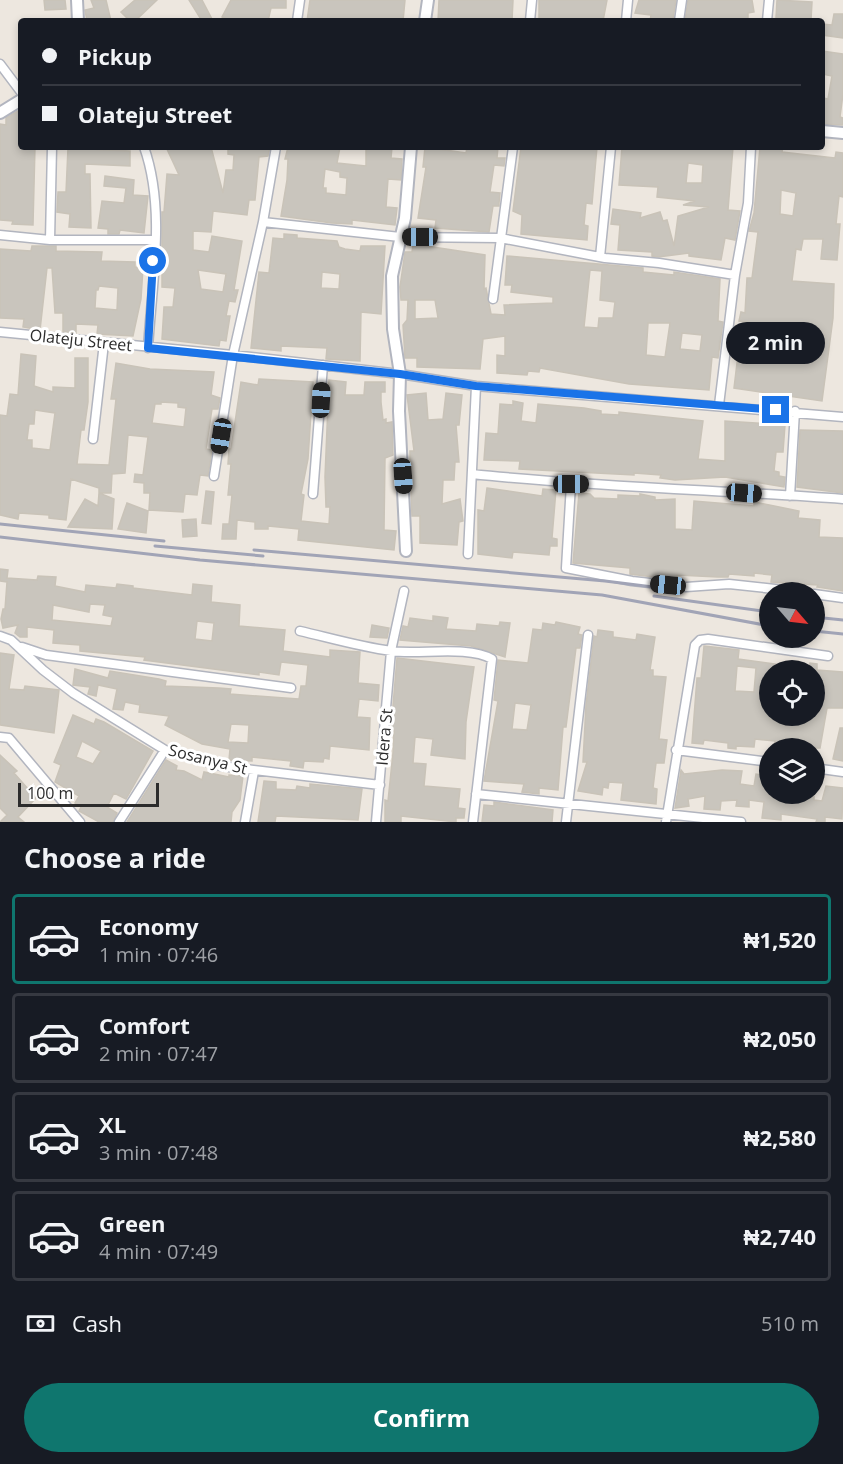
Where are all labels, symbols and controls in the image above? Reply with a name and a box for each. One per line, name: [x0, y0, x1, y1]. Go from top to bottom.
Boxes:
text: Pickup: [78, 41, 152, 71]
text: Olateju Street: [78, 99, 232, 129]
car: [402, 228, 438, 246]
route start: [139, 247, 166, 274]
callout: 2 min: [726, 323, 826, 365]
street label: Olateju Street: [29, 324, 134, 356]
text: 2 min: [748, 329, 803, 356]
car: [311, 382, 331, 418]
route end: [762, 396, 789, 423]
car: [209, 417, 233, 455]
car: [393, 457, 413, 495]
car: [553, 475, 589, 493]
car: [725, 483, 763, 503]
car: [649, 574, 687, 596]
north arrow: [759, 582, 825, 648]
map controls: [759, 582, 825, 804]
button: locate: [759, 660, 825, 726]
street label: Idera St: [371, 707, 397, 767]
button: layers: [759, 738, 825, 804]
street label: Sosanya St: [166, 739, 250, 779]
scale bar: [18, 780, 159, 808]
text: 100 m: [27, 782, 73, 804]
text: Choose a ride: [24, 839, 206, 876]
text: Economy: [99, 911, 198, 941]
icon: car: [27, 912, 81, 966]
text: ₦1,520: [744, 924, 816, 954]
text: 1 min · 07:46: [99, 941, 218, 968]
text: Comfort: [99, 1010, 190, 1040]
icon: car: [27, 1011, 81, 1065]
text: ₦2,050: [744, 1023, 816, 1053]
text: 2 min · 07:47: [99, 1040, 218, 1067]
text: XL: [99, 1109, 126, 1139]
icon: car: [27, 1110, 81, 1164]
text: ₦2,580: [744, 1122, 816, 1152]
text: 3 min · 07:48: [99, 1139, 218, 1166]
text: Green: [99, 1208, 165, 1238]
icon: car: [27, 1209, 81, 1263]
text: ₦2,740: [744, 1221, 816, 1251]
text: 4 min · 07:49: [99, 1238, 218, 1265]
icon: cash: [24, 1307, 57, 1340]
text: Cash: [72, 1308, 122, 1338]
text: 510 m: [761, 1310, 819, 1337]
button: Confirm: [24, 1383, 819, 1452]

